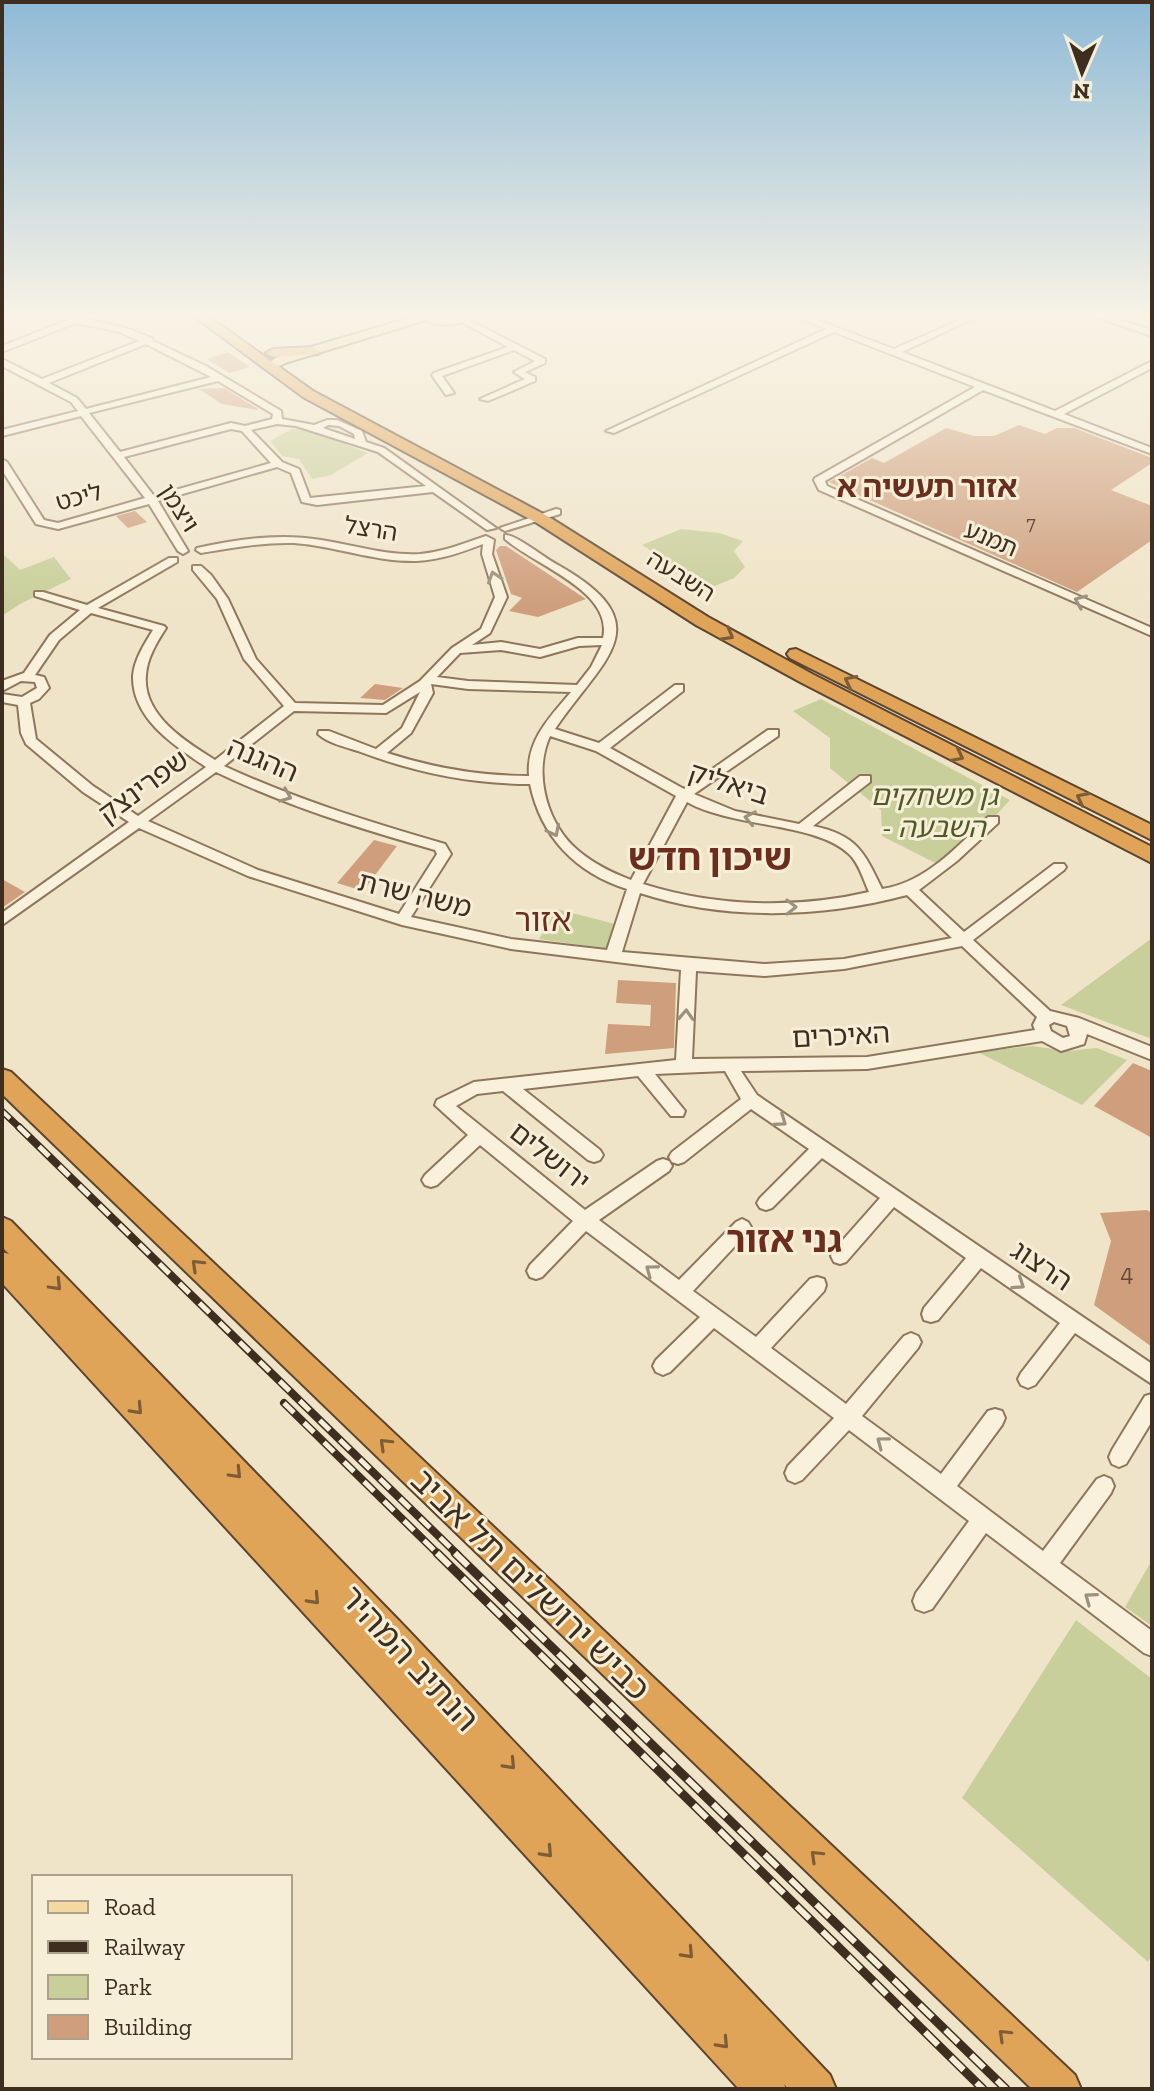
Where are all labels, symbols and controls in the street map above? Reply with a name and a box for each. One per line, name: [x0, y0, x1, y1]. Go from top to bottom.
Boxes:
north arrow: [1042, 32, 1122, 112]
text: N: [1072, 78, 1090, 105]
district label: אזור תעשיה א: [837, 469, 1017, 505]
street label: ליכט: [53, 476, 105, 517]
street label: ויצמן: [153, 478, 206, 537]
street label: הרצל: [342, 510, 400, 547]
house number: 7: [1026, 511, 1036, 535]
street label: תמנע: [960, 514, 1022, 563]
street label: השבעה: [642, 543, 721, 608]
one-way arrow: [488, 571, 504, 585]
one-way arrow: [1074, 595, 1088, 611]
one-way arrow: [720, 625, 734, 641]
one-way arrow: [843, 676, 858, 691]
street label: ההגנה: [222, 730, 303, 789]
street label: שפרינצק: [92, 743, 195, 830]
one-way arrow: [950, 747, 965, 762]
street label: ביאליק: [685, 755, 773, 812]
park label: גן משחקים - השבעה: [870, 779, 1000, 844]
one-way arrow: [278, 787, 292, 803]
one-way arrow: [1076, 792, 1091, 808]
one-way arrow: [743, 811, 757, 828]
one-way arrow: [545, 822, 560, 837]
district label: שיכון חדש: [628, 836, 792, 879]
street label: משה שרת: [354, 864, 475, 925]
one-way arrow: [785, 899, 798, 916]
district label: אזור: [515, 901, 571, 939]
one-way arrow: [677, 1008, 694, 1021]
street label: האיכרים: [791, 1016, 891, 1055]
one-way arrow: [773, 1111, 787, 1126]
street label: ירושלים: [503, 1115, 596, 1198]
district label: גני אזור: [726, 1218, 842, 1261]
street label: הרצוג: [1005, 1233, 1079, 1298]
house number: 4: [1121, 1258, 1134, 1287]
one-way arrow: [192, 1259, 206, 1274]
one-way arrow: [645, 1265, 660, 1279]
one-way arrow: [1010, 1274, 1024, 1289]
one-way arrow: [46, 1276, 61, 1290]
one-way arrow: [127, 1399, 141, 1414]
one-way arrow: [876, 1437, 890, 1452]
one-way arrow: [380, 1439, 394, 1454]
street label: כביש ירושלים תל אביב: [403, 1460, 659, 1709]
one-way arrow: [226, 1464, 241, 1478]
street label: הנתיב המהיר: [332, 1577, 487, 1740]
one-way arrow: [304, 1590, 319, 1604]
one-way arrow: [1084, 1593, 1098, 1608]
one-way arrow: [501, 1755, 515, 1769]
one-way arrow: [537, 1843, 552, 1857]
one-way arrow: [811, 1850, 825, 1865]
legend: [32, 1875, 292, 2059]
text: Road: [104, 1892, 156, 1921]
text: Railway: [104, 1932, 186, 1961]
one-way arrow: [679, 1944, 693, 1959]
text: Park: [104, 1972, 152, 2001]
text: Building: [104, 2012, 192, 2041]
one-way arrow: [999, 2030, 1013, 2044]
one-way arrow: [714, 2034, 729, 2048]

